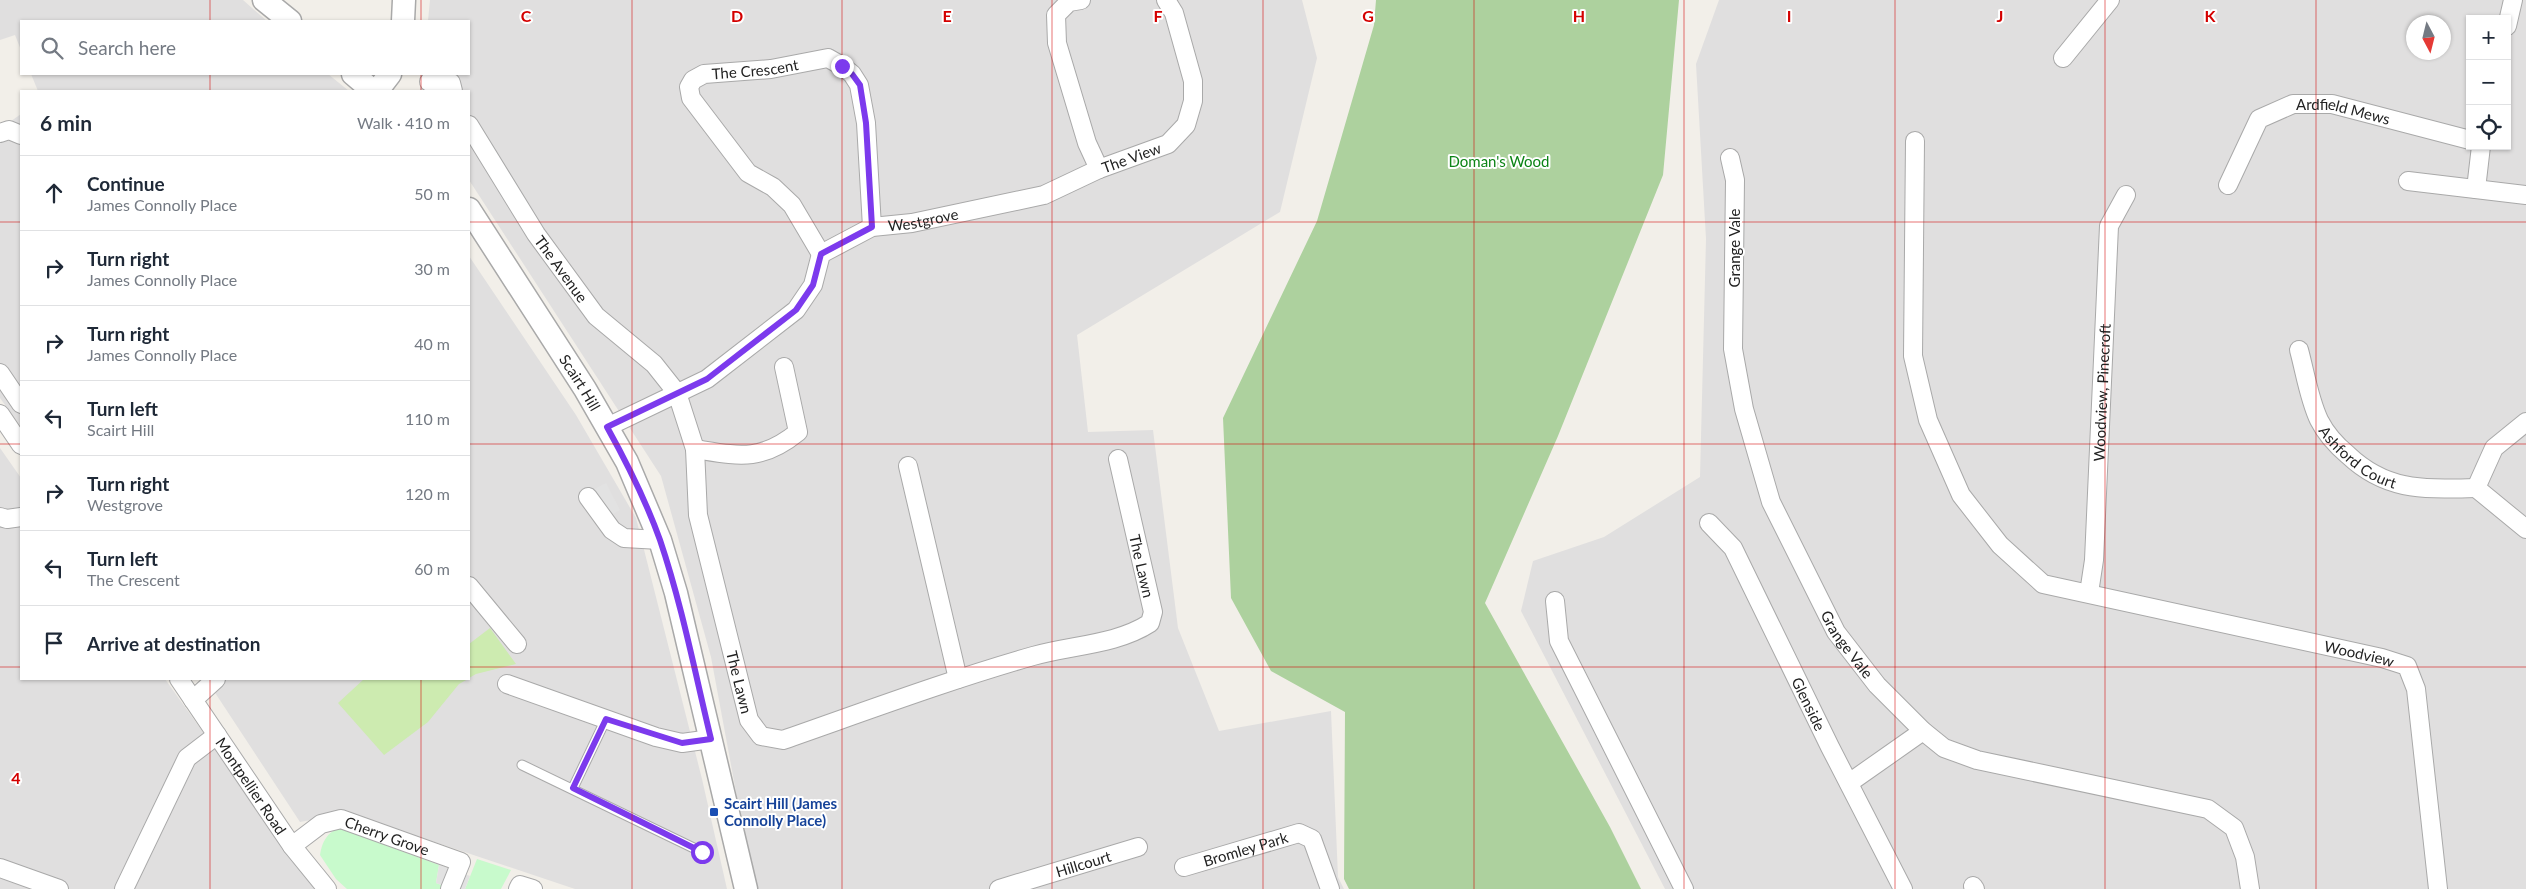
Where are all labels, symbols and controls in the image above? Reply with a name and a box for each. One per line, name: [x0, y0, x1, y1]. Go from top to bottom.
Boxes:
text: C: [521, 6, 532, 25]
text: D: [731, 6, 743, 25]
text: E: [942, 6, 952, 25]
text: F: [1153, 6, 1163, 25]
text: G: [1362, 6, 1374, 25]
text: H: [1573, 6, 1585, 25]
text: I: [1787, 6, 1791, 25]
text: J: [1997, 6, 2003, 25]
text: K: [2205, 6, 2217, 25]
north arrow: [2406, 15, 2451, 60]
map controls: [2466, 15, 2511, 150]
button: +: [2466, 15, 2511, 60]
search box: [20, 20, 470, 75]
icon: search: [38, 34, 66, 62]
text: Search here: [78, 36, 176, 59]
street label: The Crescent: [711, 55, 800, 82]
route end: [831, 55, 854, 78]
button: −: [2466, 60, 2511, 105]
street label: Ardfield Mews: [2296, 94, 2392, 128]
button: locate: [2466, 105, 2511, 150]
text: 6 min: [40, 110, 92, 135]
text: Walk · 410 m: [357, 113, 450, 132]
street label: The View: [1099, 138, 1164, 176]
park label: Doman's Wood: [1449, 152, 1549, 170]
text: Continue: [87, 172, 165, 195]
icon: ahead: [40, 179, 68, 207]
text: 50 m: [414, 184, 450, 203]
text: James Connolly Place: [87, 195, 237, 214]
street label: Westgrove: [887, 204, 960, 234]
street label: Grange Vale: [1725, 208, 1743, 287]
street label: The Avenue: [531, 232, 592, 306]
text: Turn right: [87, 247, 169, 270]
icon: right: [40, 254, 68, 282]
text: 30 m: [414, 259, 450, 278]
text: James Connolly Place: [87, 270, 237, 289]
text: Turn right: [87, 322, 169, 345]
street label: Woodview, Pinecroft: [2089, 323, 2114, 462]
icon: right: [40, 329, 68, 357]
text: 40 m: [414, 334, 450, 353]
text: James Connolly Place: [87, 345, 237, 364]
street label: Scairt Hill: [556, 351, 604, 414]
text: Turn left: [87, 397, 158, 420]
icon: left: [40, 404, 68, 432]
text: 110 m: [405, 409, 450, 428]
text: Scairt Hill: [87, 420, 154, 439]
street label: Ashford Court: [2316, 422, 2399, 492]
text: Turn right: [87, 472, 169, 495]
icon: right: [40, 479, 68, 507]
text: 120 m: [405, 484, 450, 503]
text: Westgrove: [87, 495, 163, 514]
street label: The Lawn: [1126, 533, 1158, 599]
text: Turn left: [87, 547, 158, 570]
icon: left: [40, 554, 68, 582]
text: 60 m: [414, 559, 450, 578]
text: The Crescent: [87, 570, 180, 589]
street label: Grange Vale: [1818, 607, 1877, 682]
icon: arrive: [40, 629, 68, 657]
text: Arrive at destination: [87, 632, 260, 655]
street label: Woodview: [2323, 637, 2397, 670]
street label: The Lawn: [723, 649, 756, 715]
street label: Glenside: [1788, 674, 1830, 734]
street label: Montpellier Road: [212, 734, 290, 838]
text: 4: [11, 768, 21, 787]
place label: Scairt Hill (James Connolly Place): [724, 794, 838, 829]
marker: Scairt Hill (James Connolly Place): [708, 806, 720, 818]
street label: Cherry Grove: [343, 812, 432, 859]
street label: Bromley Park: [1201, 828, 1290, 870]
route start: [691, 841, 714, 864]
street label: Hillcourt: [1053, 847, 1114, 880]

